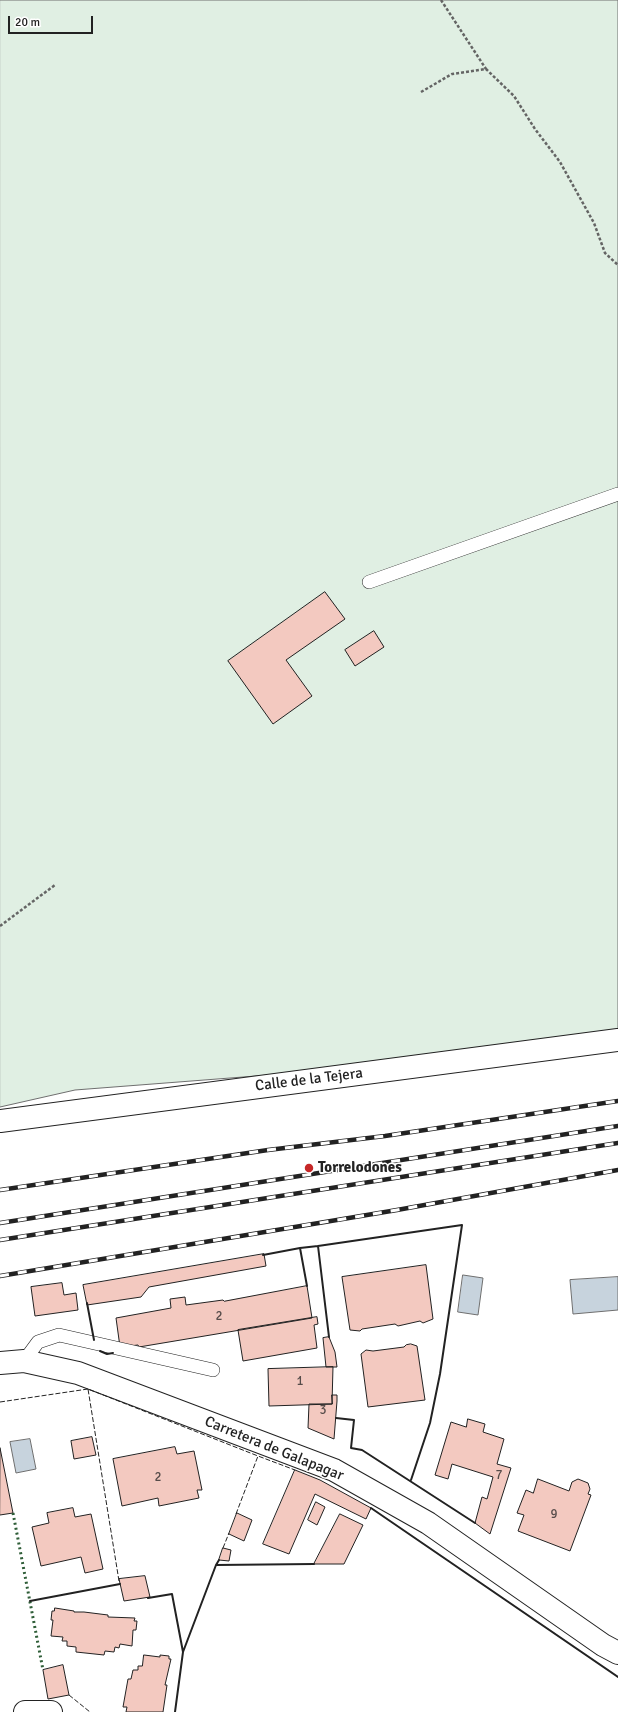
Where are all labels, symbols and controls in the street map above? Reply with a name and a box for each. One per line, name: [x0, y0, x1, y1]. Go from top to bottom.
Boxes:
scale bar: [10, 8, 95, 34]
text: 20 m: [15, 15, 40, 30]
street label: Calle de la Tejera: [254, 1064, 364, 1096]
place label: Torrelodones: [318, 1159, 402, 1177]
marker: Torrelodones: [303, 1162, 315, 1174]
house number: 2: [215, 1309, 223, 1325]
house number: 1: [296, 1374, 304, 1390]
house number: 3: [319, 1403, 327, 1419]
street label: Carretera de Galapagar: [202, 1413, 346, 1485]
house number: 7: [495, 1468, 503, 1484]
house number: 2: [154, 1470, 162, 1486]
house number: 9: [550, 1507, 558, 1523]

